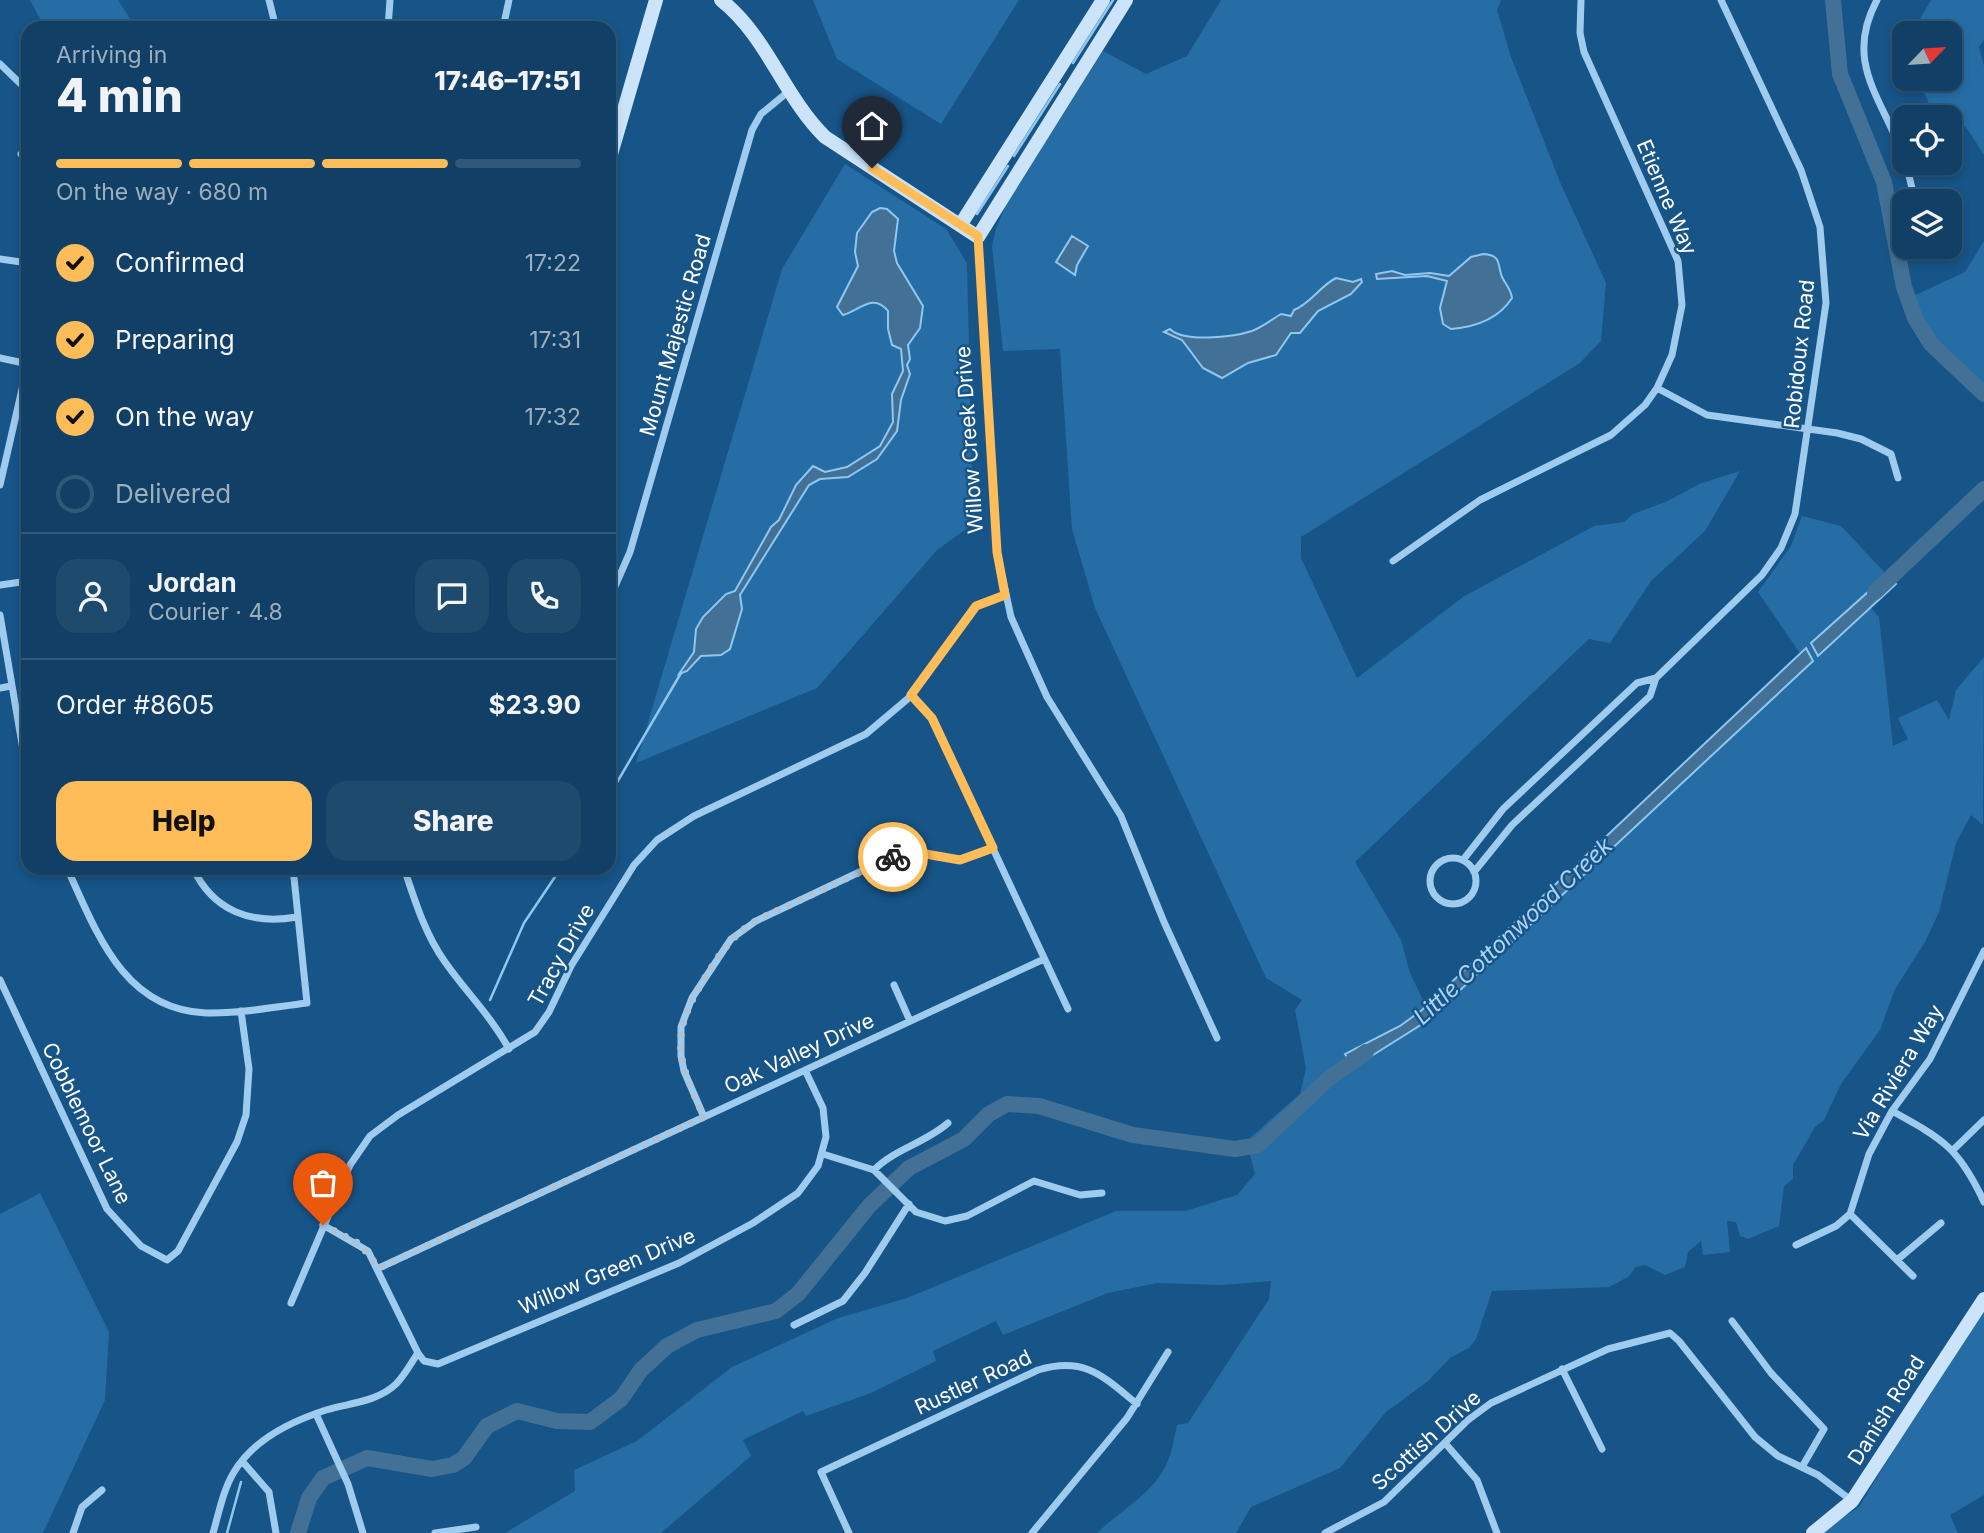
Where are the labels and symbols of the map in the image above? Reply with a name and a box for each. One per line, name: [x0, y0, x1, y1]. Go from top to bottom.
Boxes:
north arrow: [1892, 21, 1962, 91]
pin: [842, 96, 902, 168]
street label: Etienne Way: [1632, 136, 1703, 259]
street label: Mount Majestic Road: [634, 231, 716, 439]
street label: Robidoux Road: [1779, 278, 1819, 430]
street label: Willow Creek Drive: [950, 345, 988, 535]
courier: [858, 822, 928, 892]
water label: Little Cottonwood Creek: [1408, 831, 1618, 1030]
street label: Tracy Drive: [523, 899, 599, 1011]
street label: Via Riviera Way: [1848, 1000, 1948, 1144]
street label: Oak Valley Drive: [720, 1007, 878, 1099]
street label: Cobblemoor Lane: [37, 1038, 137, 1208]
pin: [293, 1153, 353, 1225]
street label: Willow Green Drive: [515, 1222, 699, 1320]
street label: Rustler Road: [911, 1344, 1035, 1420]
street label: Danish Road: [1842, 1351, 1930, 1469]
street label: Scottish Drive: [1366, 1385, 1486, 1495]

